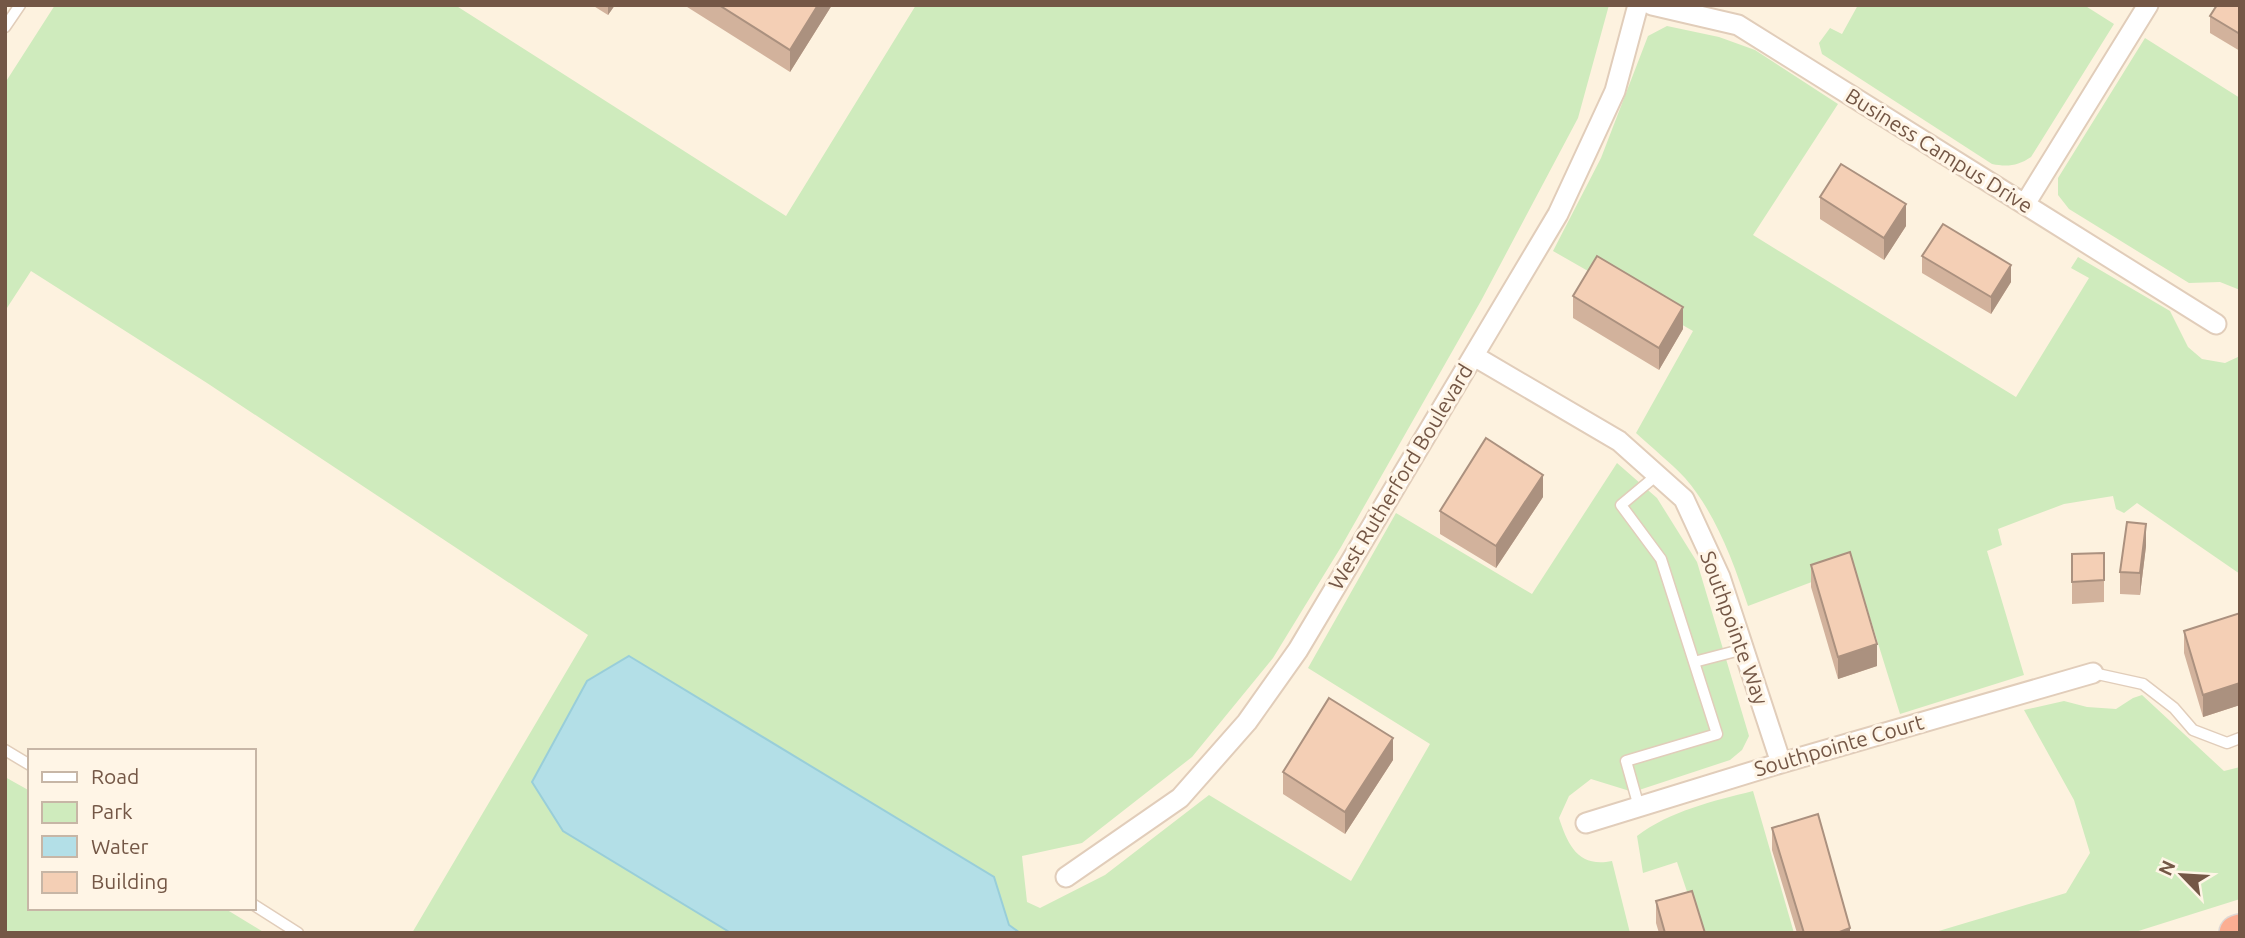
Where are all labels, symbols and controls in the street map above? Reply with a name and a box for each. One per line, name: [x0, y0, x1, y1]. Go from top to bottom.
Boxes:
street label: Business Campus Drive: [1842, 83, 2037, 218]
street label: West Rutherford Boulevard: [1323, 359, 1477, 594]
street label: Southpointe Way: [1696, 548, 1774, 708]
street label: Southpointe Court: [1751, 709, 1926, 781]
legend: [28, 749, 256, 910]
text: Road: [91, 764, 139, 788]
text: Park: [91, 799, 133, 823]
text: Water: [91, 834, 149, 858]
north arrow: [2147, 840, 2217, 910]
text: N: [2154, 857, 2180, 879]
text: Building: [91, 869, 168, 893]

